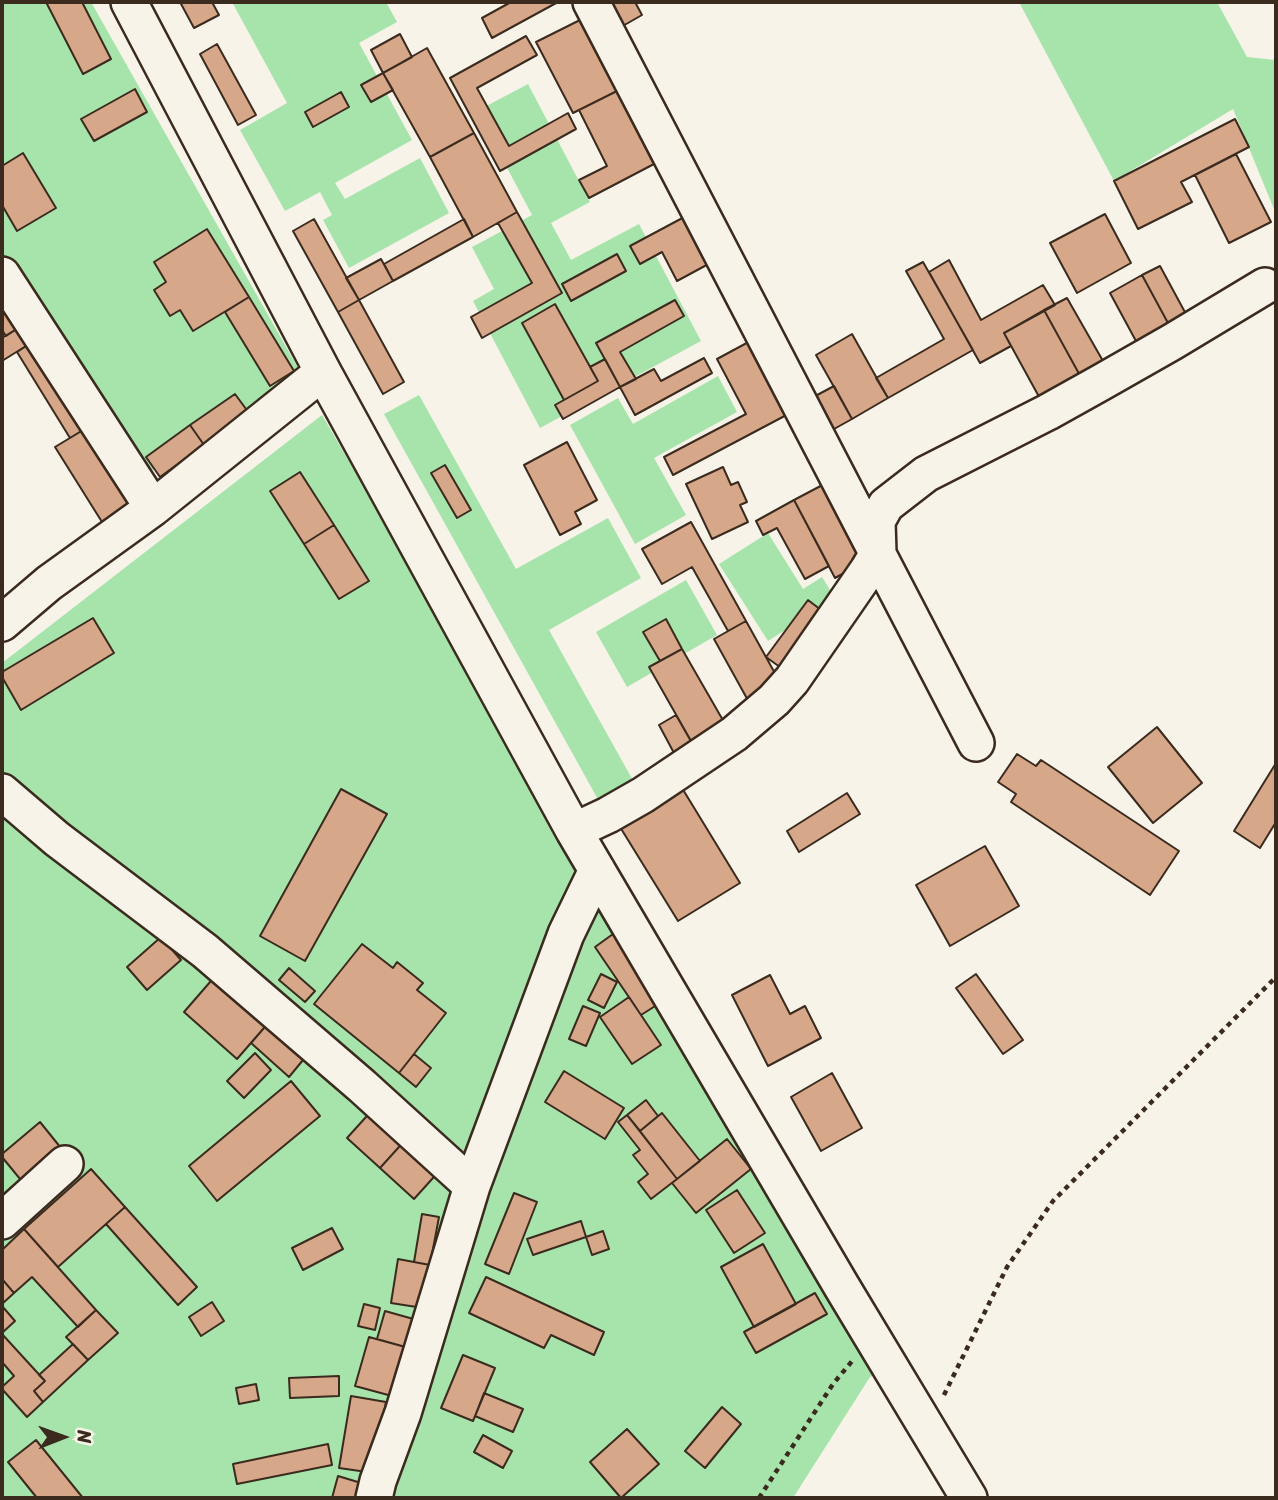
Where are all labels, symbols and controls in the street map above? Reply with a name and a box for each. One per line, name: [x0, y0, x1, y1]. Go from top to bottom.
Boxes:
north arrow: [28, 1402, 98, 1472]
text: N: [68, 1430, 101, 1443]

